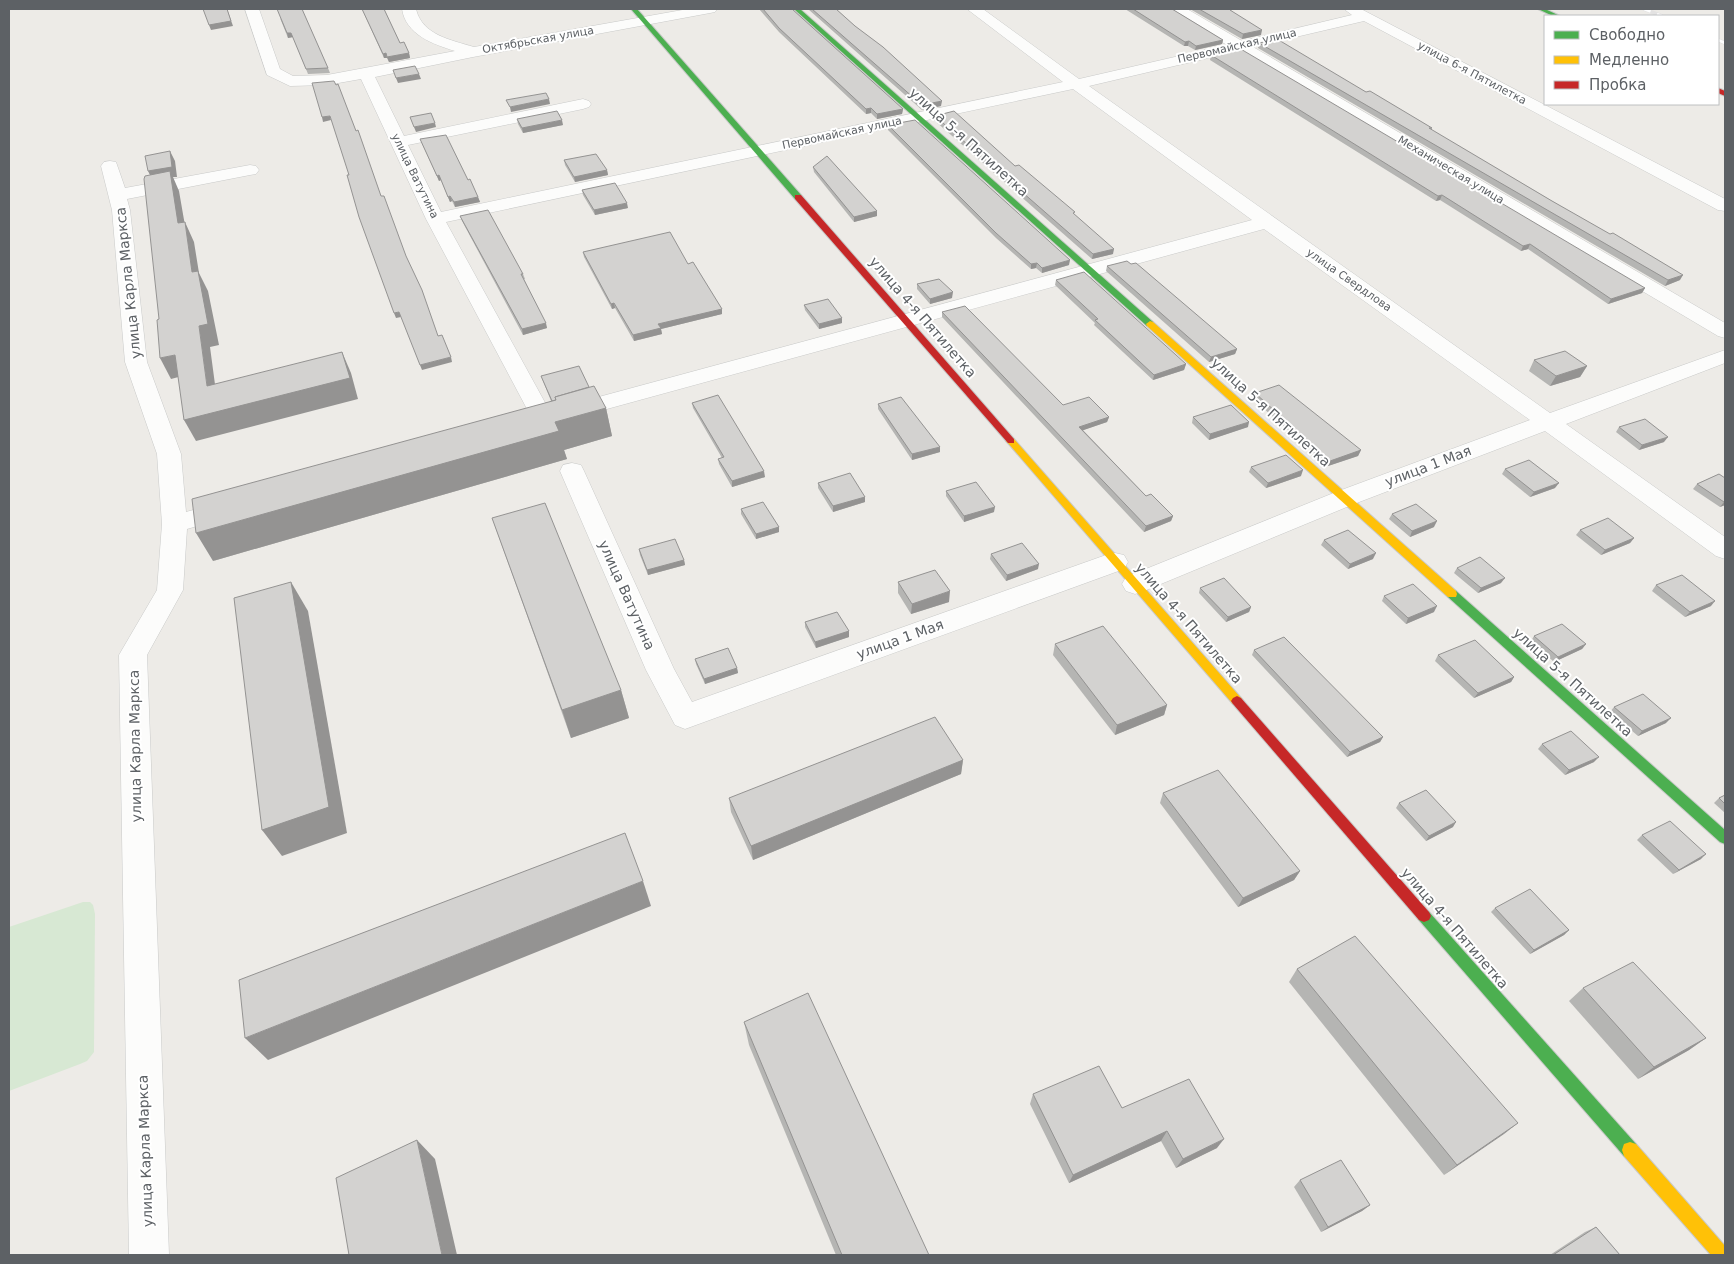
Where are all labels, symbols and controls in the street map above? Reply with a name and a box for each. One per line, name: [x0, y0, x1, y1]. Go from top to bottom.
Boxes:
legend: [1544, 15, 1719, 105]
street label: Октябрьская улица: [481, 24, 595, 56]
street label: Первомайская улица: [1176, 26, 1298, 66]
text: Свободно: [1589, 26, 1665, 44]
street label: улица 6-я Пятилетка: [1415, 39, 1529, 107]
text: Медленно: [1589, 51, 1669, 69]
text: Пробка: [1589, 76, 1646, 94]
street label: улица 5-я Пятилетка: [906, 84, 1032, 200]
street label: Первомайская улица: [781, 114, 903, 152]
street label: улица Ватутина: [389, 131, 441, 221]
street label: Механическая улица: [1396, 133, 1506, 207]
street label: улица Карла Маркса: [112, 206, 144, 360]
street label: улица Свердлова: [1304, 246, 1394, 314]
street label: улица 4-я Пятилетка: [866, 253, 980, 381]
street label: улица 5-я Пятилетка: [1208, 354, 1334, 470]
street label: улица 1 Мая: [1383, 442, 1473, 490]
street label: улица Ватутина: [596, 538, 658, 652]
street label: улица 4-я Пятилетка: [1132, 559, 1246, 687]
street label: улица 1 Мая: [854, 616, 946, 662]
street label: улица 5-я Пятилетка: [1510, 624, 1636, 740]
street label: улица Карла Маркса: [126, 670, 144, 822]
street label: улица 4-я Пятилетка: [1398, 864, 1512, 992]
street label: улица Карла Маркса: [134, 1074, 156, 1228]

